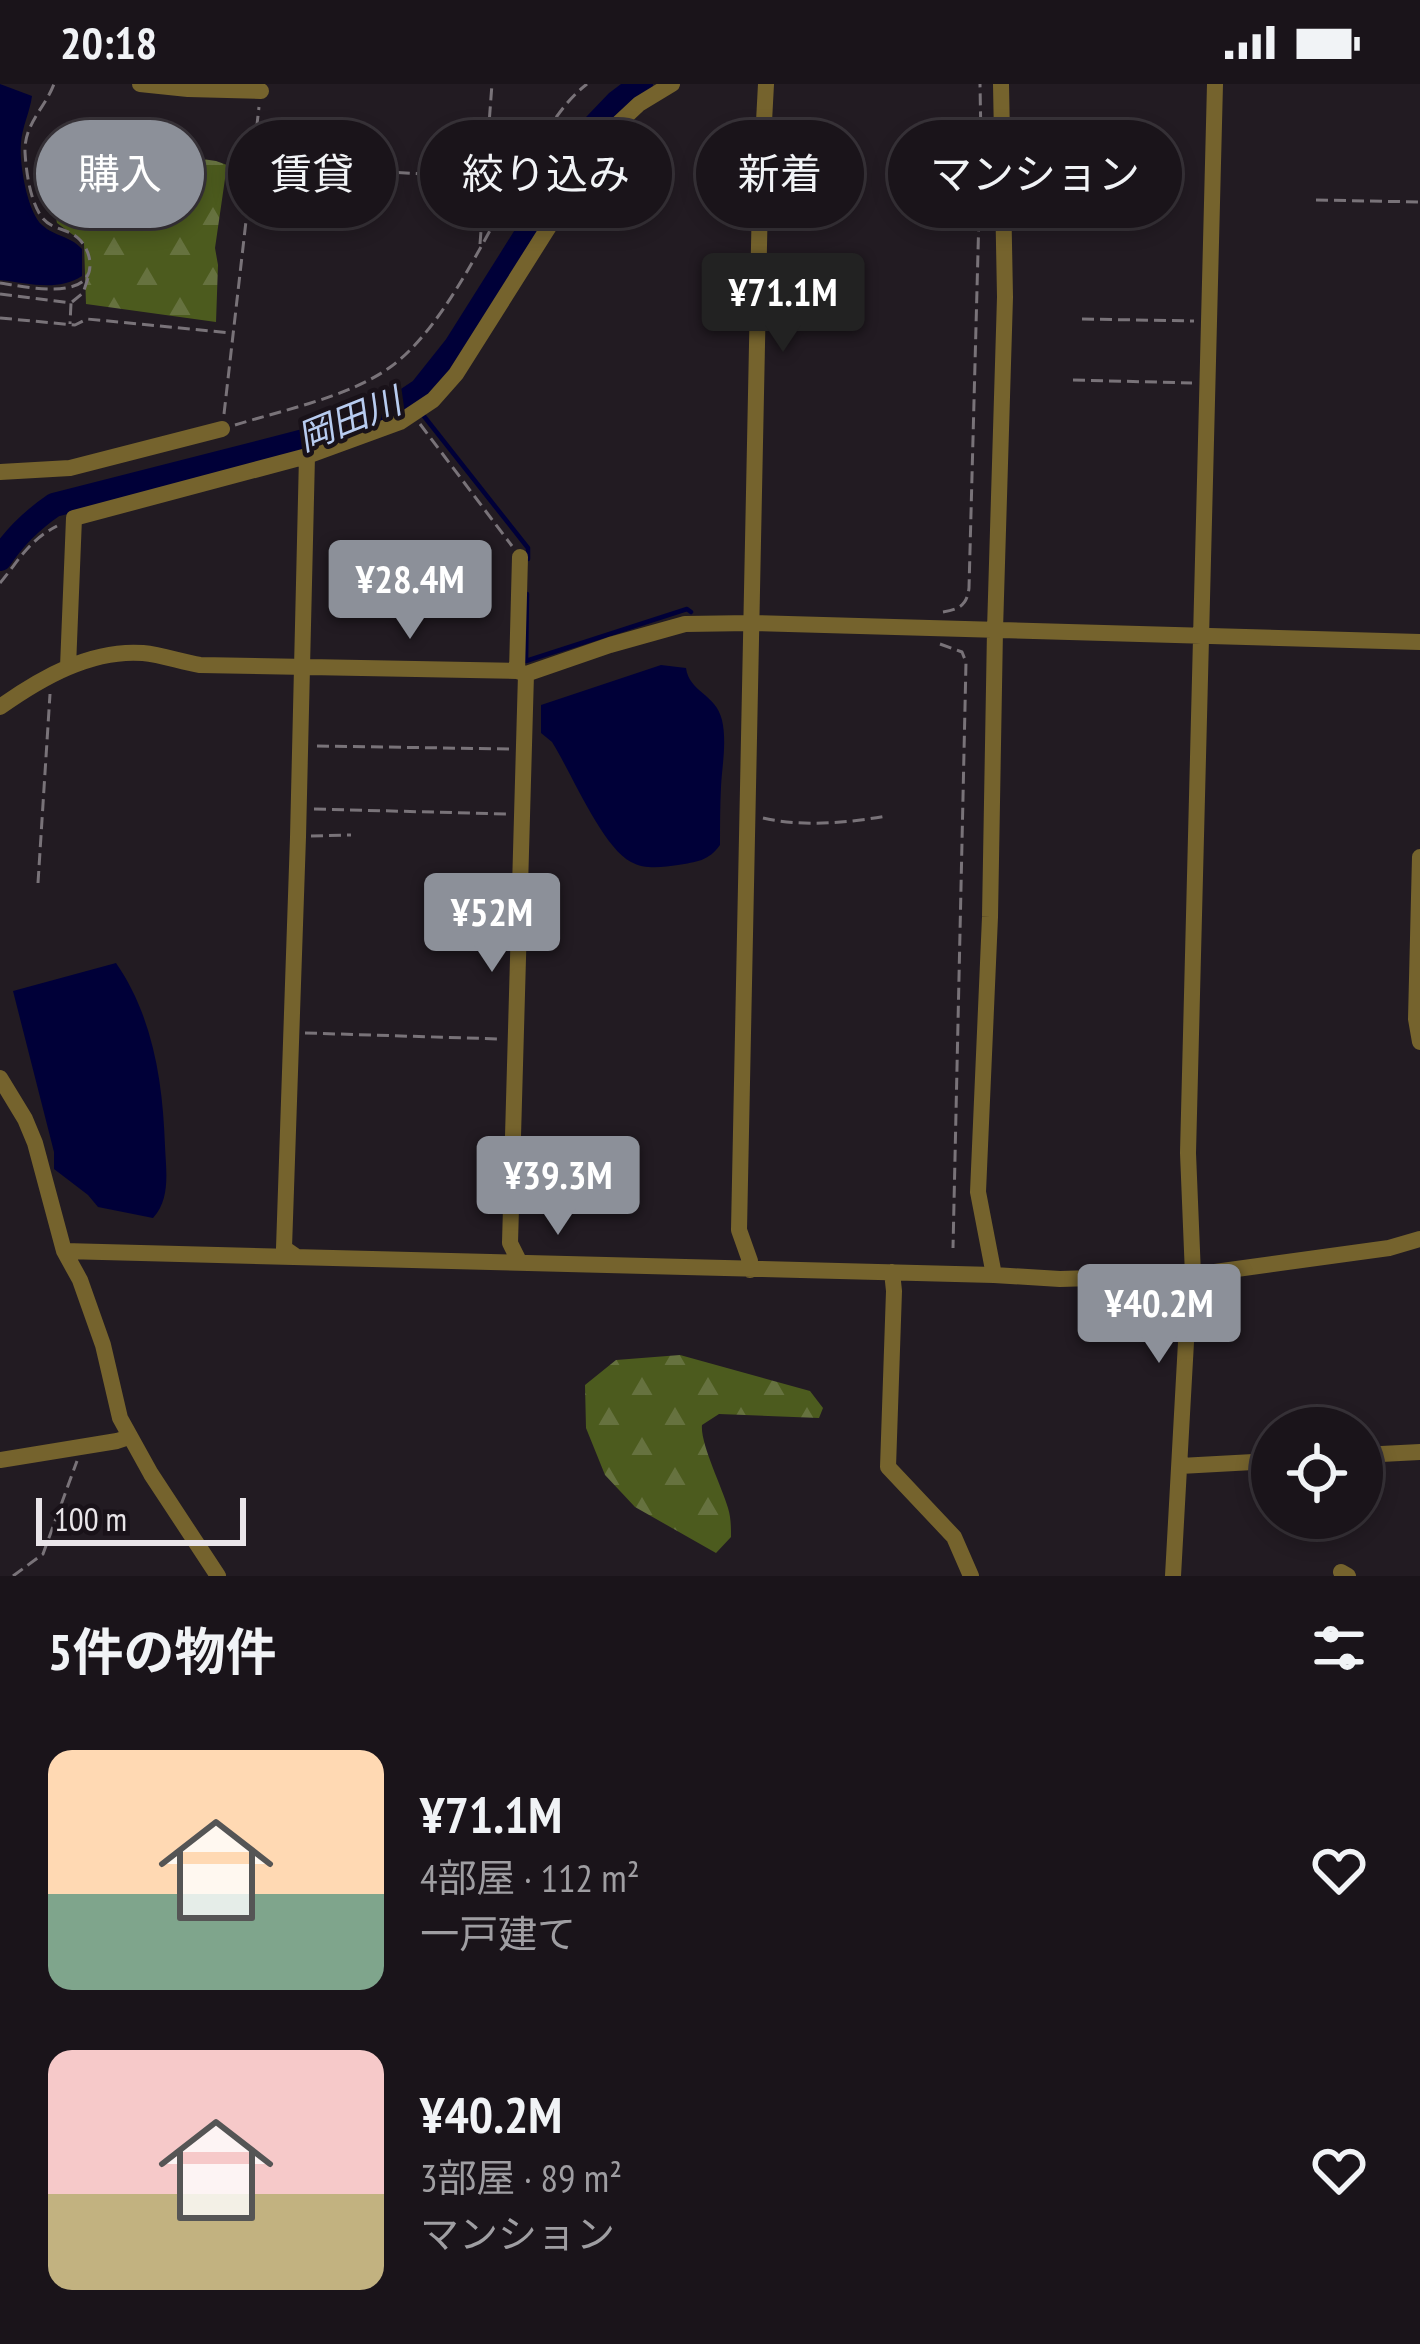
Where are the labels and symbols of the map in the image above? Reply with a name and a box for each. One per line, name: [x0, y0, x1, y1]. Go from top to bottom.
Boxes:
pin: ¥71.1M: [685, 253, 881, 355]
water label: 岡田川: [290, 375, 411, 461]
pin: ¥28.4M: [312, 540, 508, 642]
pin: ¥52M: [421, 873, 563, 975]
pin: ¥39.3M: [460, 1136, 656, 1238]
pin: ¥40.2M: [1061, 1264, 1257, 1366]
scale bar: [36, 1492, 246, 1545]

